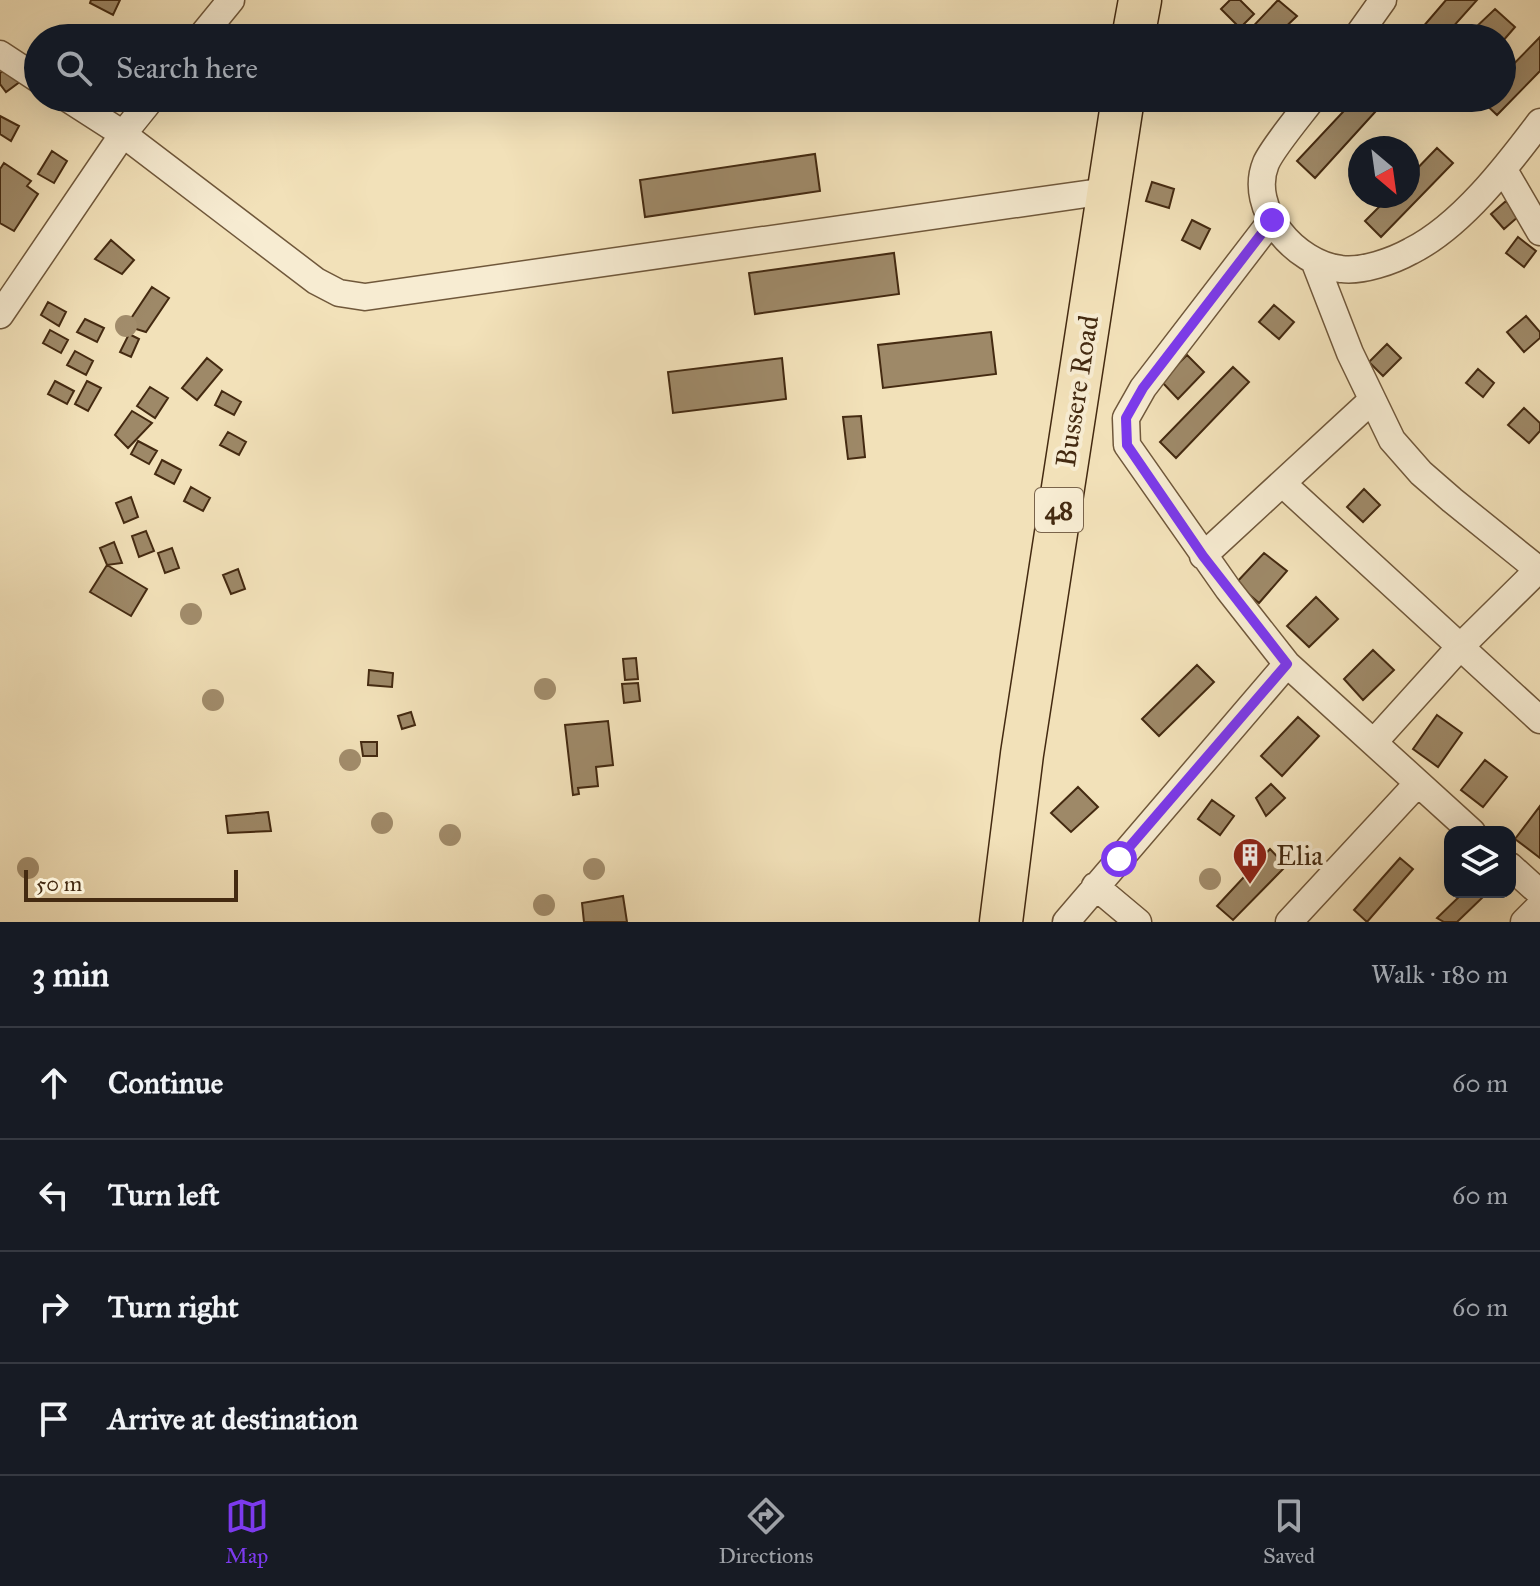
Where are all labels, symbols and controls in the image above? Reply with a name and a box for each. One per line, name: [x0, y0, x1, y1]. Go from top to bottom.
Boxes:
search box: [24, 24, 1516, 112]
icon: search: [52, 46, 96, 90]
text: Search here: [116, 50, 258, 86]
north arrow: [1348, 136, 1420, 208]
route end: [1254, 202, 1290, 238]
street label: Bussere Road: [1048, 313, 1106, 469]
road number: 48: [1035, 488, 1083, 532]
map controls: [1444, 826, 1516, 898]
button: layers: [1444, 826, 1516, 898]
building icon: Elia: [1231, 836, 1269, 886]
place label: Elia: [1276, 838, 1323, 873]
route start: [1101, 841, 1137, 877]
scale bar: [24, 866, 238, 902]
text: 50 m: [36, 870, 82, 897]
text: 3 min: [32, 954, 109, 995]
text: Walk · 180 m: [1371, 958, 1508, 990]
icon: ahead: [32, 1061, 76, 1105]
text: Continue: [108, 1065, 223, 1101]
text: 60 m: [1452, 1067, 1508, 1099]
icon: left: [32, 1173, 76, 1217]
text: Turn left: [108, 1177, 219, 1213]
text: 60 m: [1452, 1179, 1508, 1211]
icon: right: [32, 1285, 76, 1329]
text: Turn right: [108, 1289, 239, 1325]
text: 60 m: [1452, 1291, 1508, 1323]
icon: arrive: [32, 1397, 76, 1441]
text: Arrive at destination: [108, 1401, 358, 1437]
tab: Map: [225, 1494, 269, 1569]
tab: Directions: [718, 1494, 813, 1569]
tab: Saved: [1263, 1494, 1315, 1569]

